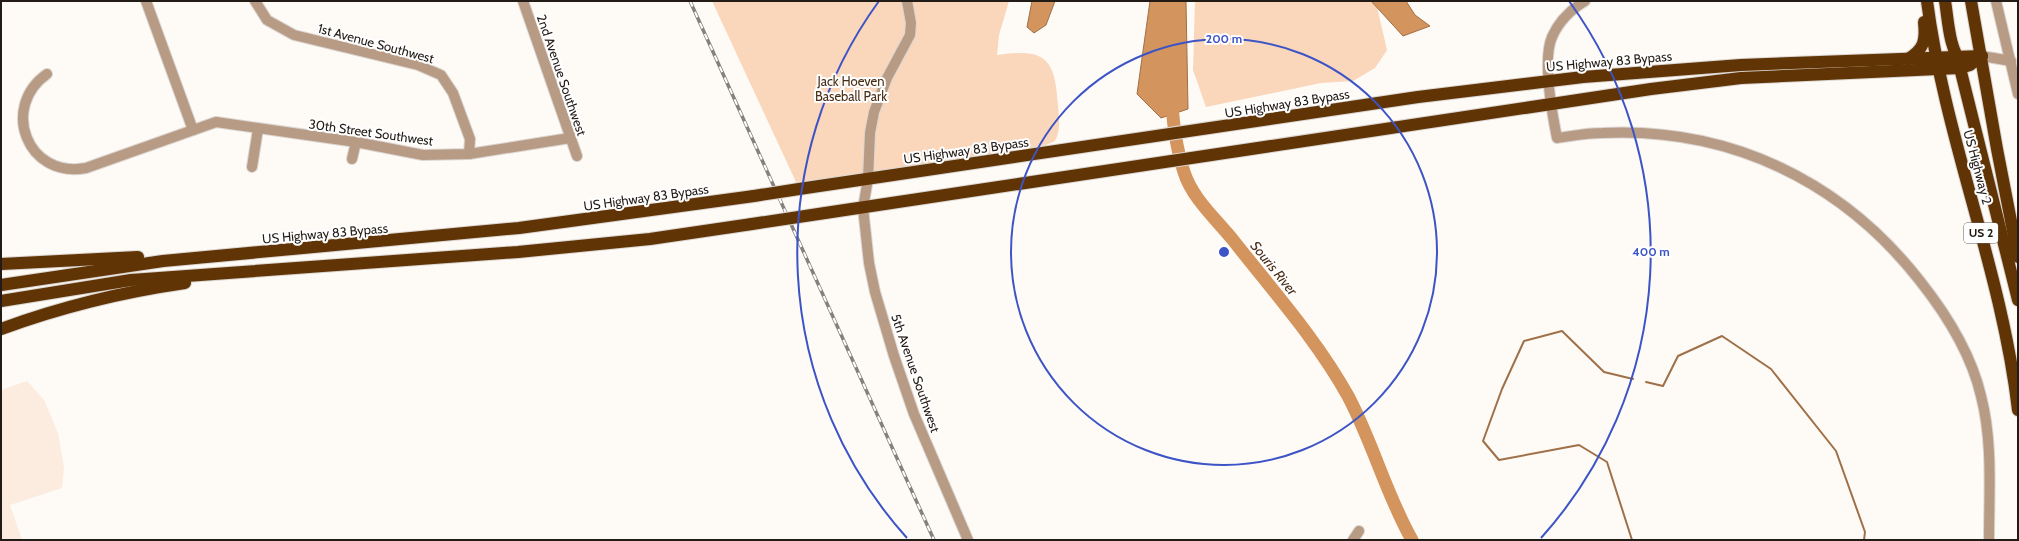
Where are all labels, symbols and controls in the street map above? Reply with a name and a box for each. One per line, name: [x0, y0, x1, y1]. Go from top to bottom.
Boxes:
street label: 2nd Avenue Southwest: [534, 12, 590, 138]
street label: 1st Avenue Southwest: [316, 20, 436, 66]
text: 200 m: [1206, 31, 1242, 46]
street label: US Highway 83 Bypass: [1545, 47, 1673, 74]
park label: Jack Hoeven Baseball Park: [815, 73, 887, 104]
street label: US Highway 83 Bypass: [1223, 85, 1351, 121]
street label: 30th Street Southwest: [308, 115, 435, 149]
street label: US Highway 2: [1960, 128, 1996, 206]
street label: US Highway 83 Bypass: [902, 133, 1030, 167]
street label: US Highway 83 Bypass: [582, 180, 710, 214]
street label: US Highway 83 Bypass: [261, 219, 389, 246]
road number: US 2: [1964, 223, 1998, 243]
water label: Souris River: [1247, 237, 1302, 299]
text: 400 m: [1632, 244, 1670, 259]
centre of rings: [1217, 245, 1231, 259]
street label: 5th Avenue Southwest: [888, 312, 944, 435]

